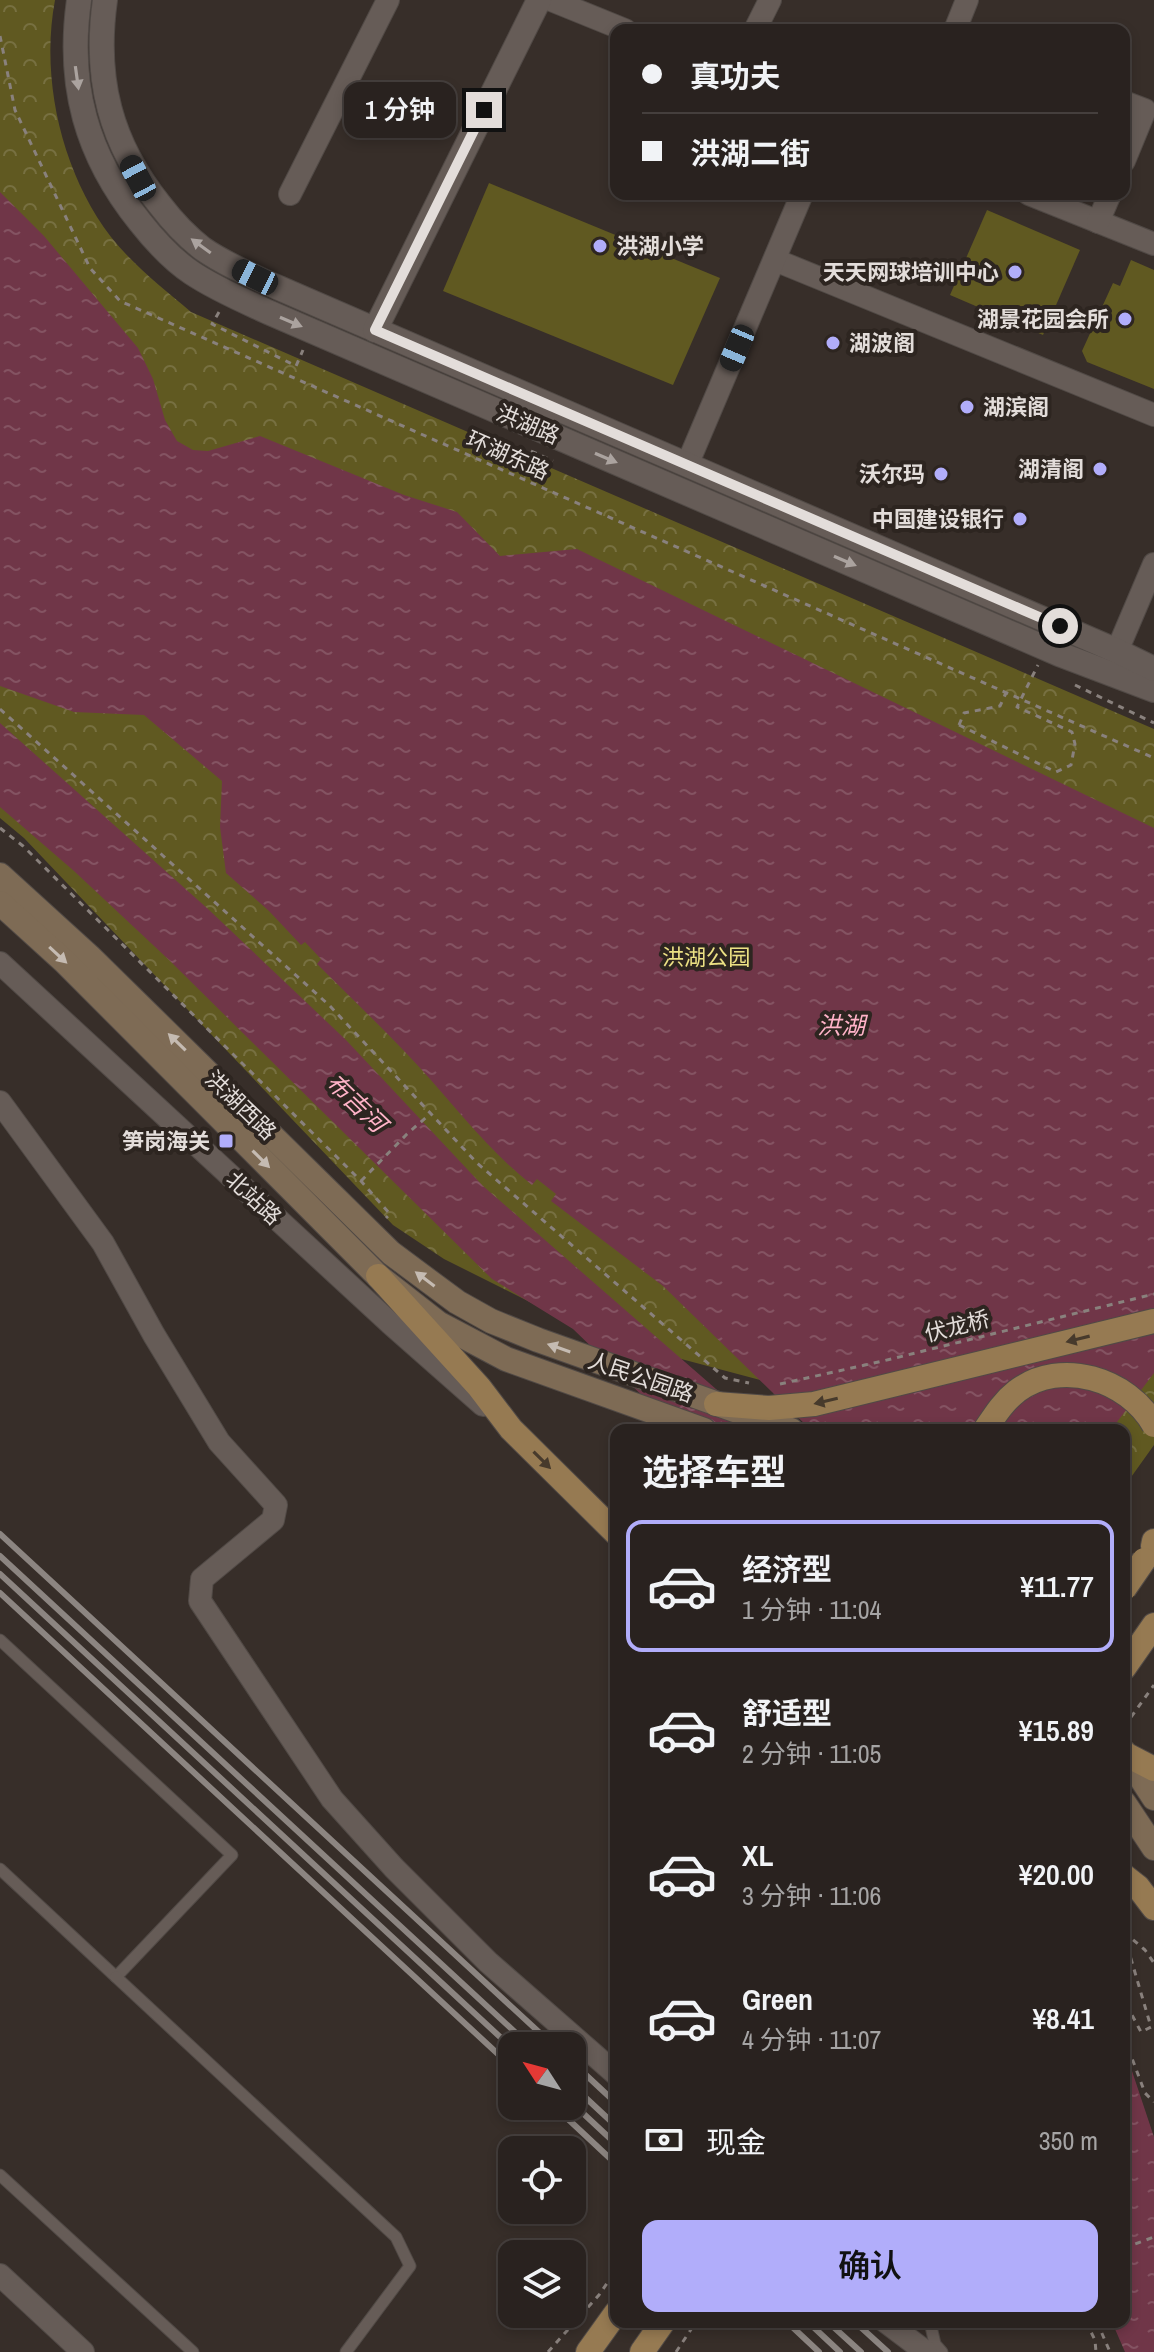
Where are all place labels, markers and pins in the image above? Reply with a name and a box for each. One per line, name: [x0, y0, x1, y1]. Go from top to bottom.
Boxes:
place label: 洪湖小学: [616, 231, 704, 261]
marker: 洪湖小学: [591, 237, 609, 255]
place label: 天天网球培训中心: [823, 257, 999, 287]
marker: 天天网球培训中心: [1006, 263, 1024, 281]
place label: 湖景花园会所: [977, 304, 1109, 334]
marker: 湖景花园会所: [1116, 310, 1134, 328]
place label: 湖波阁: [849, 328, 915, 358]
marker: 湖波阁: [824, 334, 842, 352]
place label: 湖滨阁: [983, 392, 1049, 422]
marker: 湖滨阁: [958, 398, 976, 416]
place label: 湖清阁: [1018, 454, 1084, 484]
place label: 沃尔玛: [859, 459, 925, 489]
marker: 湖清阁: [1091, 460, 1109, 478]
marker: 沃尔玛: [932, 465, 950, 483]
place label: 中国建设银行: [872, 504, 1004, 534]
marker: 中国建设银行: [1011, 510, 1029, 528]
place label: 笋岗海关: [122, 1126, 210, 1156]
marker: 笋岗海关: [217, 1132, 235, 1150]

